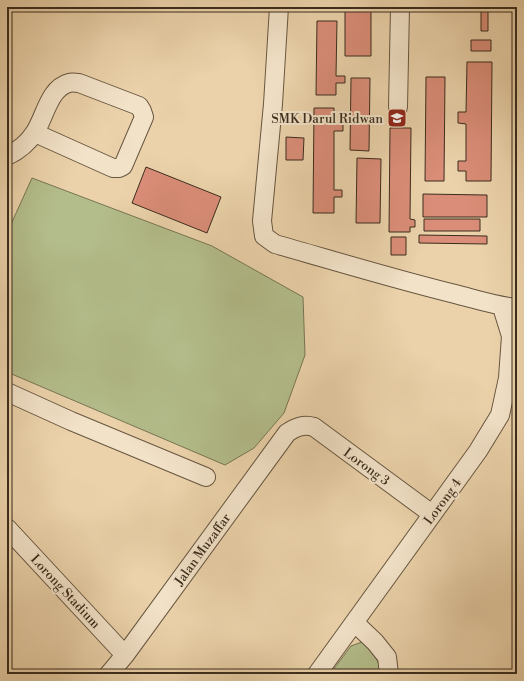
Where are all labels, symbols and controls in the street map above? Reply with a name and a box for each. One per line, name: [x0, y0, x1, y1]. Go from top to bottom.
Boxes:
school or university icon: SMK Darul Ridwan: [386, 107, 408, 129]
place label: SMK Darul Ridwan: [271, 111, 383, 127]
street label: Lorong 3: [340, 445, 393, 489]
street label: Lorong 4: [421, 475, 465, 528]
street label: Jalan Muzaffar: [171, 510, 235, 590]
street label: Lorong Stadium: [27, 551, 104, 632]

